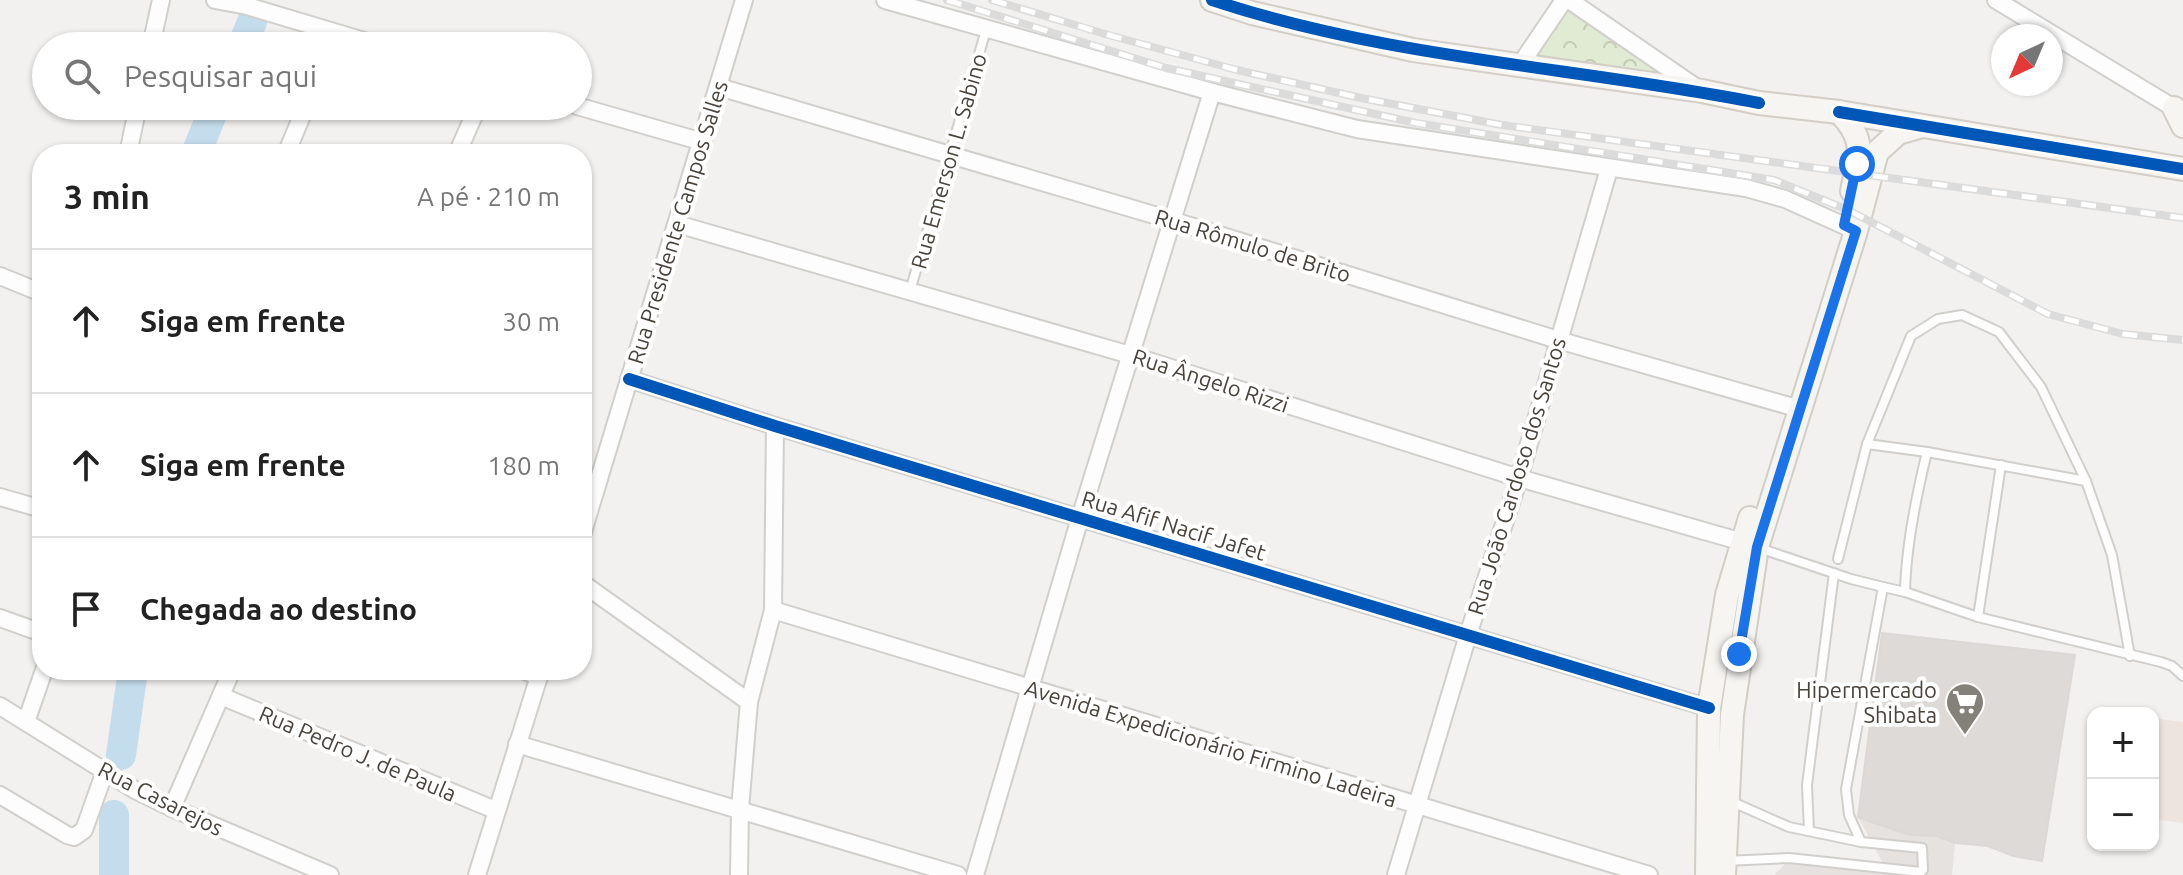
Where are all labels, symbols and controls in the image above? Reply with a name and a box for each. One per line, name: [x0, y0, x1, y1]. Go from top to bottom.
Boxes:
north arrow: [1991, 24, 2063, 96]
search box: [32, 32, 592, 120]
street label: Rua Emerson L. Sabino: [905, 50, 991, 272]
icon: search: [60, 54, 104, 98]
text: Pesquisar aqui: [124, 59, 317, 93]
street label: Rua Presidente Campos Salles: [622, 77, 732, 367]
route start: [1839, 146, 1875, 182]
text: 3 min: [64, 177, 150, 215]
text: A pé · 210 m: [417, 182, 560, 211]
street label: Rua Rômulo de Brito: [1152, 203, 1354, 287]
icon: ahead: [64, 299, 108, 343]
text: Siga em frente: [140, 304, 346, 338]
text: 30 m: [502, 307, 560, 336]
street label: Rua João Cardoso dos Santos: [1462, 334, 1570, 618]
street label: Rua Ângelo Rizzi: [1130, 342, 1292, 417]
icon: ahead: [64, 443, 108, 487]
text: Siga em frente: [140, 448, 346, 482]
text: 180 m: [488, 451, 560, 480]
street label: Rua Afif Nacif Jafet: [1079, 485, 1269, 565]
icon: arrive: [64, 587, 108, 631]
text: Chegada ao destino: [140, 592, 417, 626]
route end: [1721, 636, 1757, 672]
street label: Avenida Expedicionário Firmino Ladeira: [1022, 674, 1400, 812]
place label: Hipermercado Shibata: [1796, 677, 1937, 727]
supermarket icon: Hipermercado Shibata: [1944, 681, 1986, 736]
street label: Rua Pedro J. de Paula: [256, 700, 460, 806]
map controls: [2087, 707, 2159, 851]
button: +: [2087, 707, 2159, 779]
street label: Rua Casarejos: [95, 756, 227, 840]
button: −: [2087, 779, 2159, 851]

